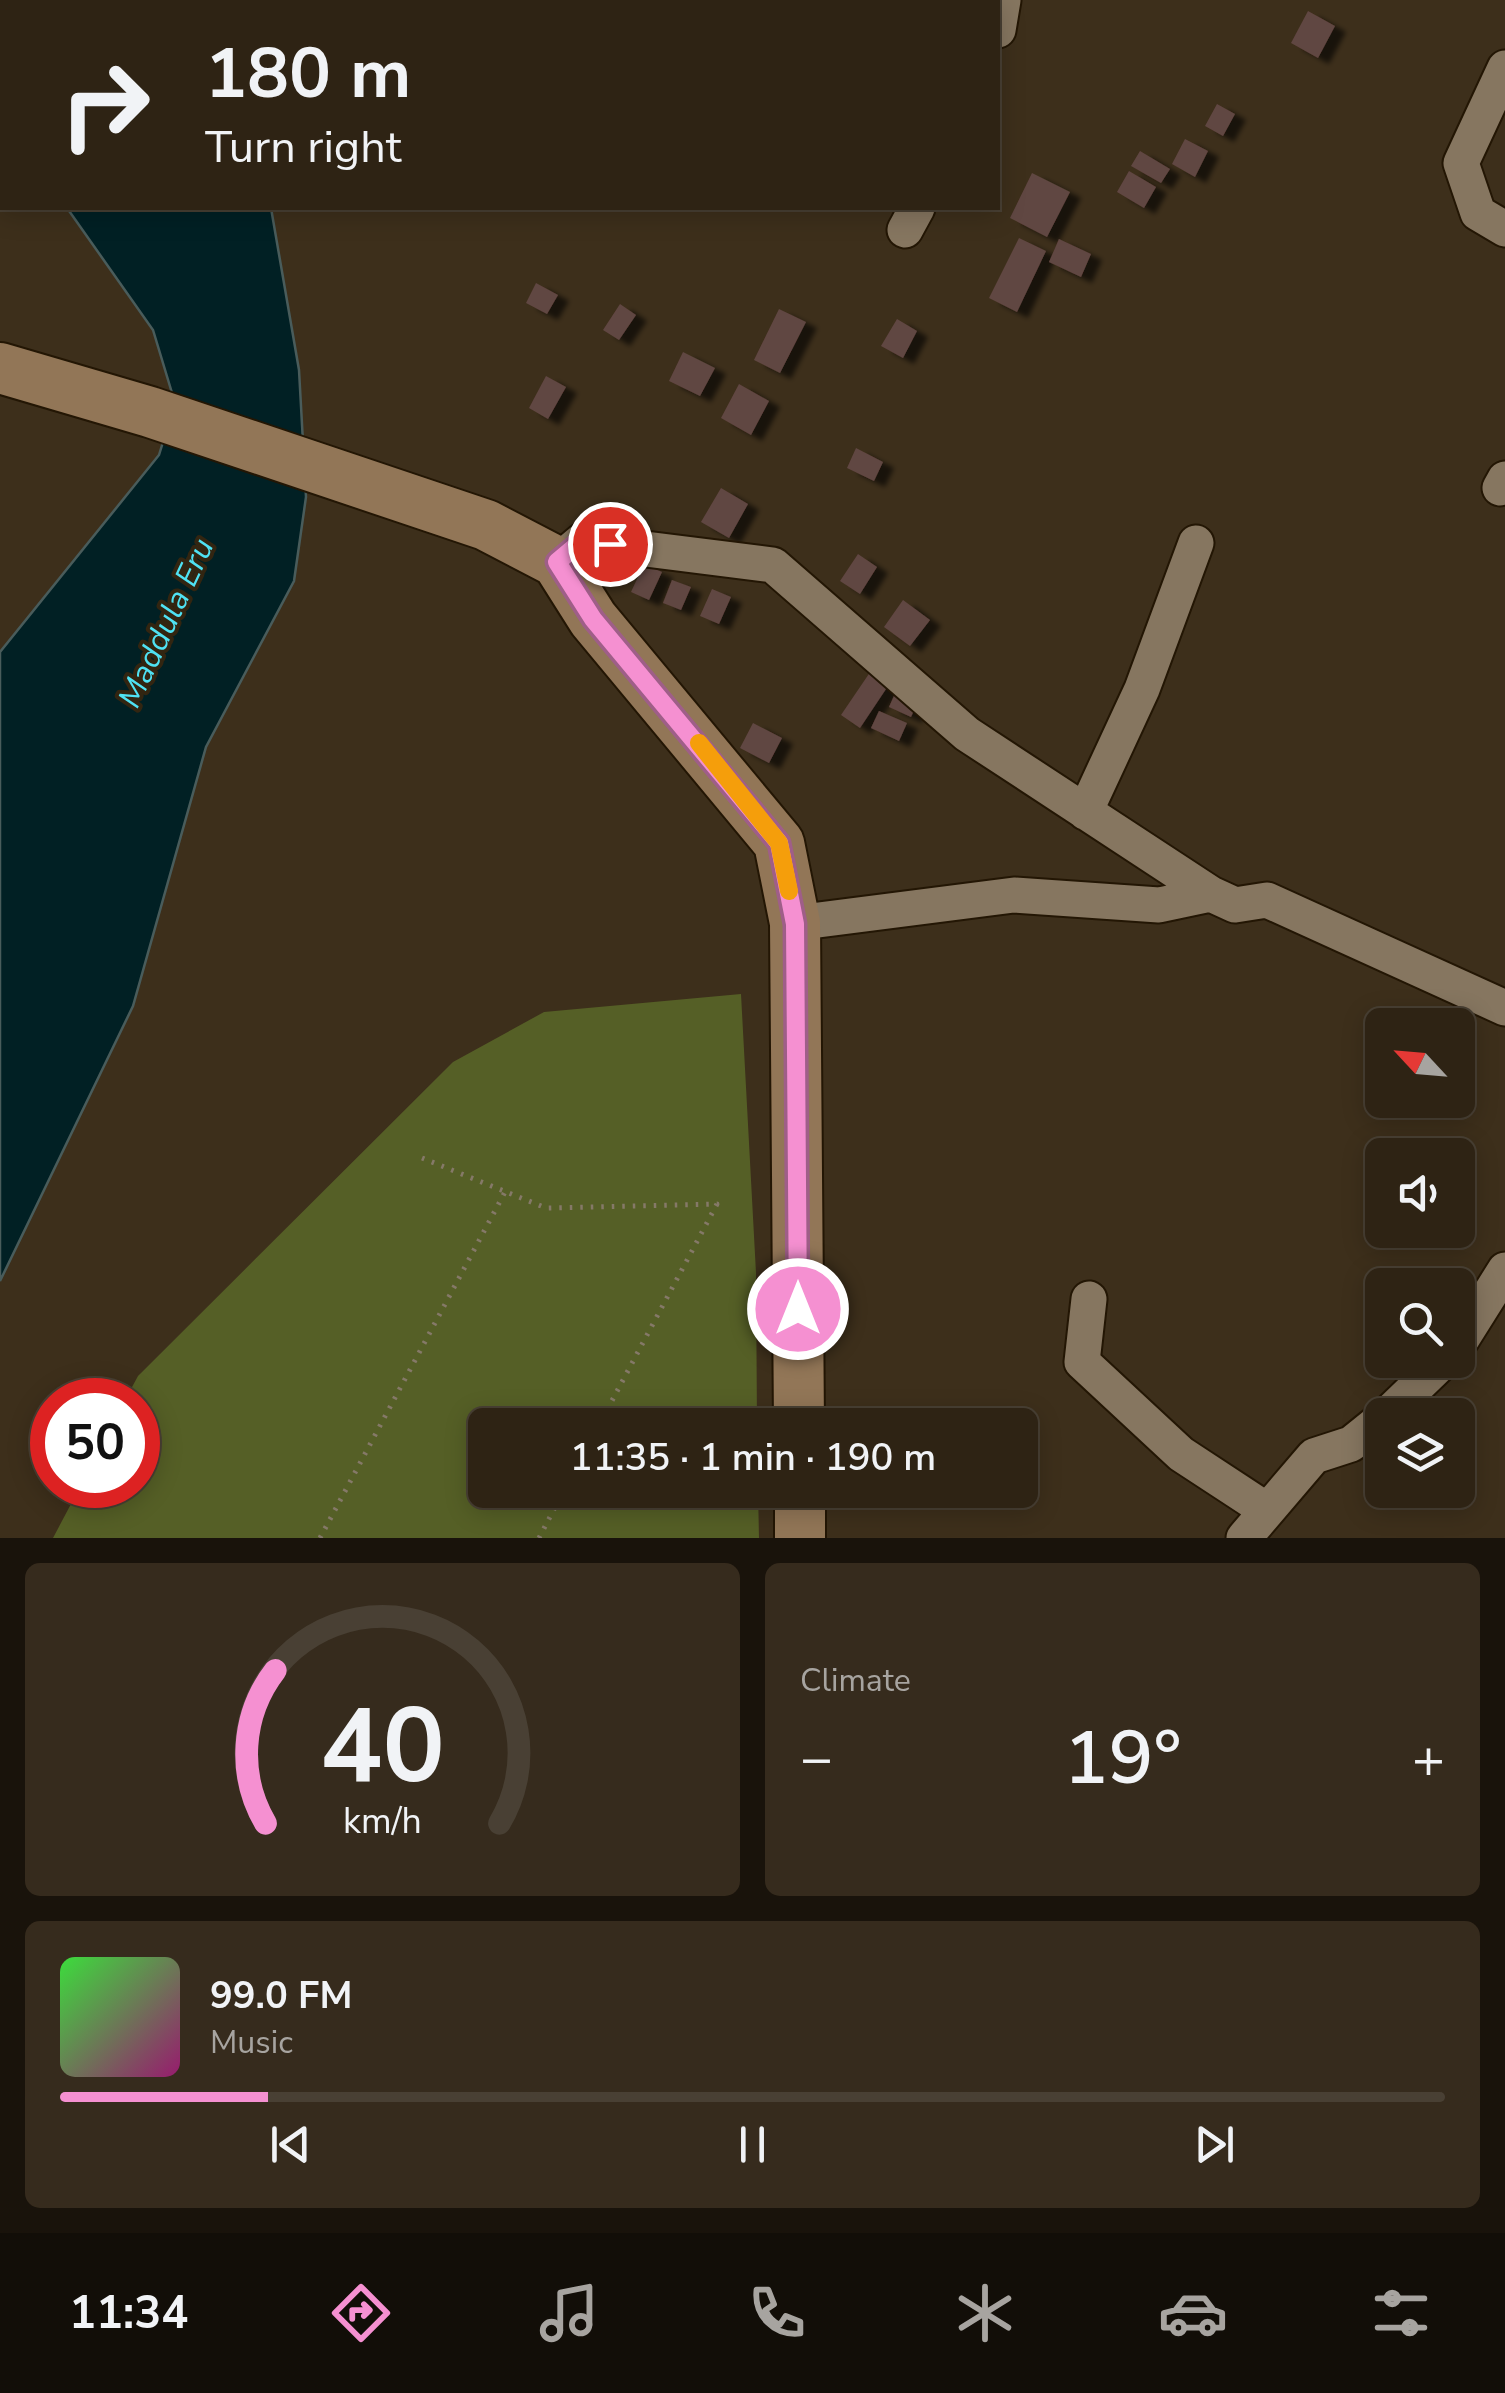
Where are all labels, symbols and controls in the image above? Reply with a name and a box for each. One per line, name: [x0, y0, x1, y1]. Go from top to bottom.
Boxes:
text: 180 m: [205, 26, 411, 122]
icon: right: [40, 40, 170, 170]
text: Turn right: [205, 117, 402, 178]
pin: [568, 502, 653, 587]
icon: arrive: [583, 517, 638, 572]
water label: Maddula Eru: [108, 531, 224, 715]
north arrow: [1365, 1008, 1475, 1118]
map controls: [1365, 1008, 1475, 1508]
button: sound: [1365, 1138, 1475, 1248]
position arrow: [746, 1257, 850, 1361]
button: search: [1365, 1268, 1475, 1378]
speed limit sign: 50: [30, 1378, 160, 1508]
button: layers: [1365, 1398, 1475, 1508]
text: 11:35 · 1 min · 190 m: [570, 1432, 936, 1483]
text: Climate: [800, 1659, 911, 1702]
text: 40: [320, 1676, 445, 1818]
text: 19°: [1063, 1707, 1182, 1809]
text: −: [800, 1721, 833, 1796]
text: +: [1412, 1721, 1445, 1796]
text: km/h: [343, 1797, 422, 1846]
text: 99.0 FM: [210, 1970, 352, 2021]
text: Music: [210, 2021, 293, 2064]
icon: previous: [263, 2117, 318, 2172]
icon: pause: [725, 2117, 780, 2172]
icon: next: [1187, 2117, 1242, 2172]
icon: directions: [326, 2278, 396, 2348]
icon: music: [534, 2278, 604, 2348]
icon: phone: [742, 2278, 812, 2348]
icon: climate: [950, 2278, 1020, 2348]
icon: car: [1158, 2278, 1228, 2348]
icon: filters: [1366, 2278, 1436, 2348]
text: 11:34: [69, 2283, 188, 2344]

